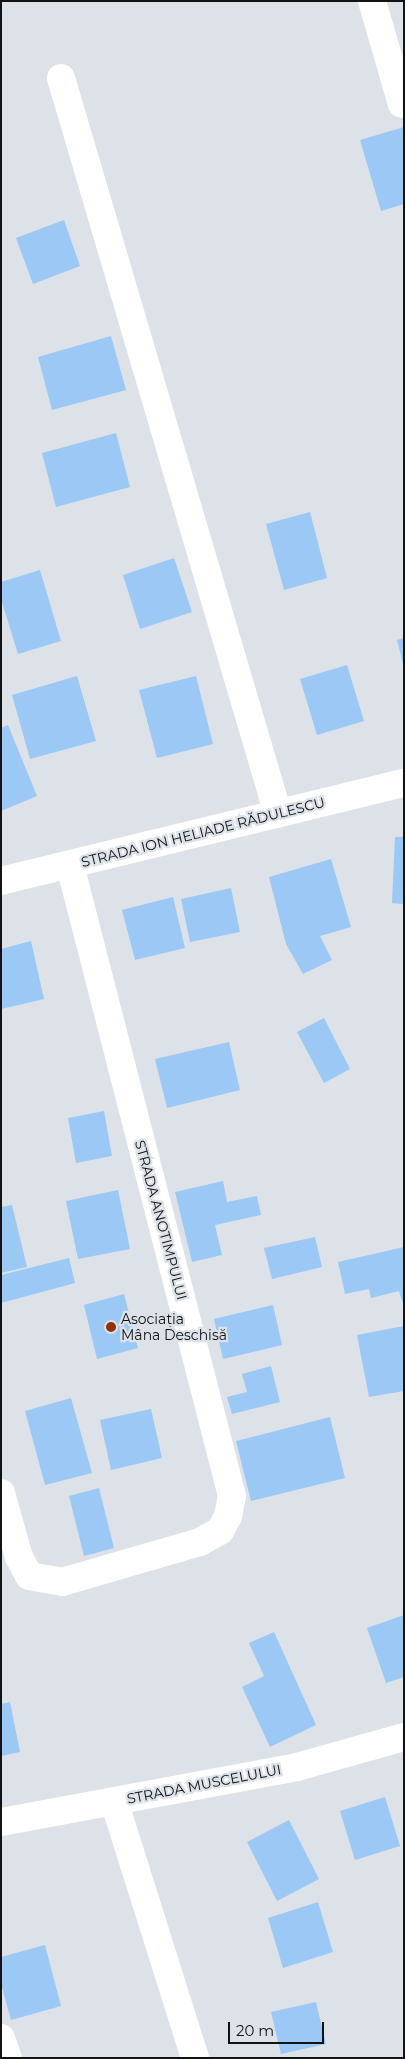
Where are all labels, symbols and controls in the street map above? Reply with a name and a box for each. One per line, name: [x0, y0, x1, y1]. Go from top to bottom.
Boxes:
street label: STRADA ION HELIADE RĂDULESCU: [79, 794, 327, 870]
street label: STRADA ANOTIMPULUI: [132, 1138, 190, 1302]
place label: Asociația Mâna Deschisă: [121, 1311, 227, 1344]
marker: Asociația Mâna Deschisă: [105, 1321, 117, 1333]
street label: STRADA MUSCELULUI: [125, 1761, 283, 1807]
scale bar: [230, 2012, 326, 2044]
text: 20 m: [236, 2021, 274, 2040]

